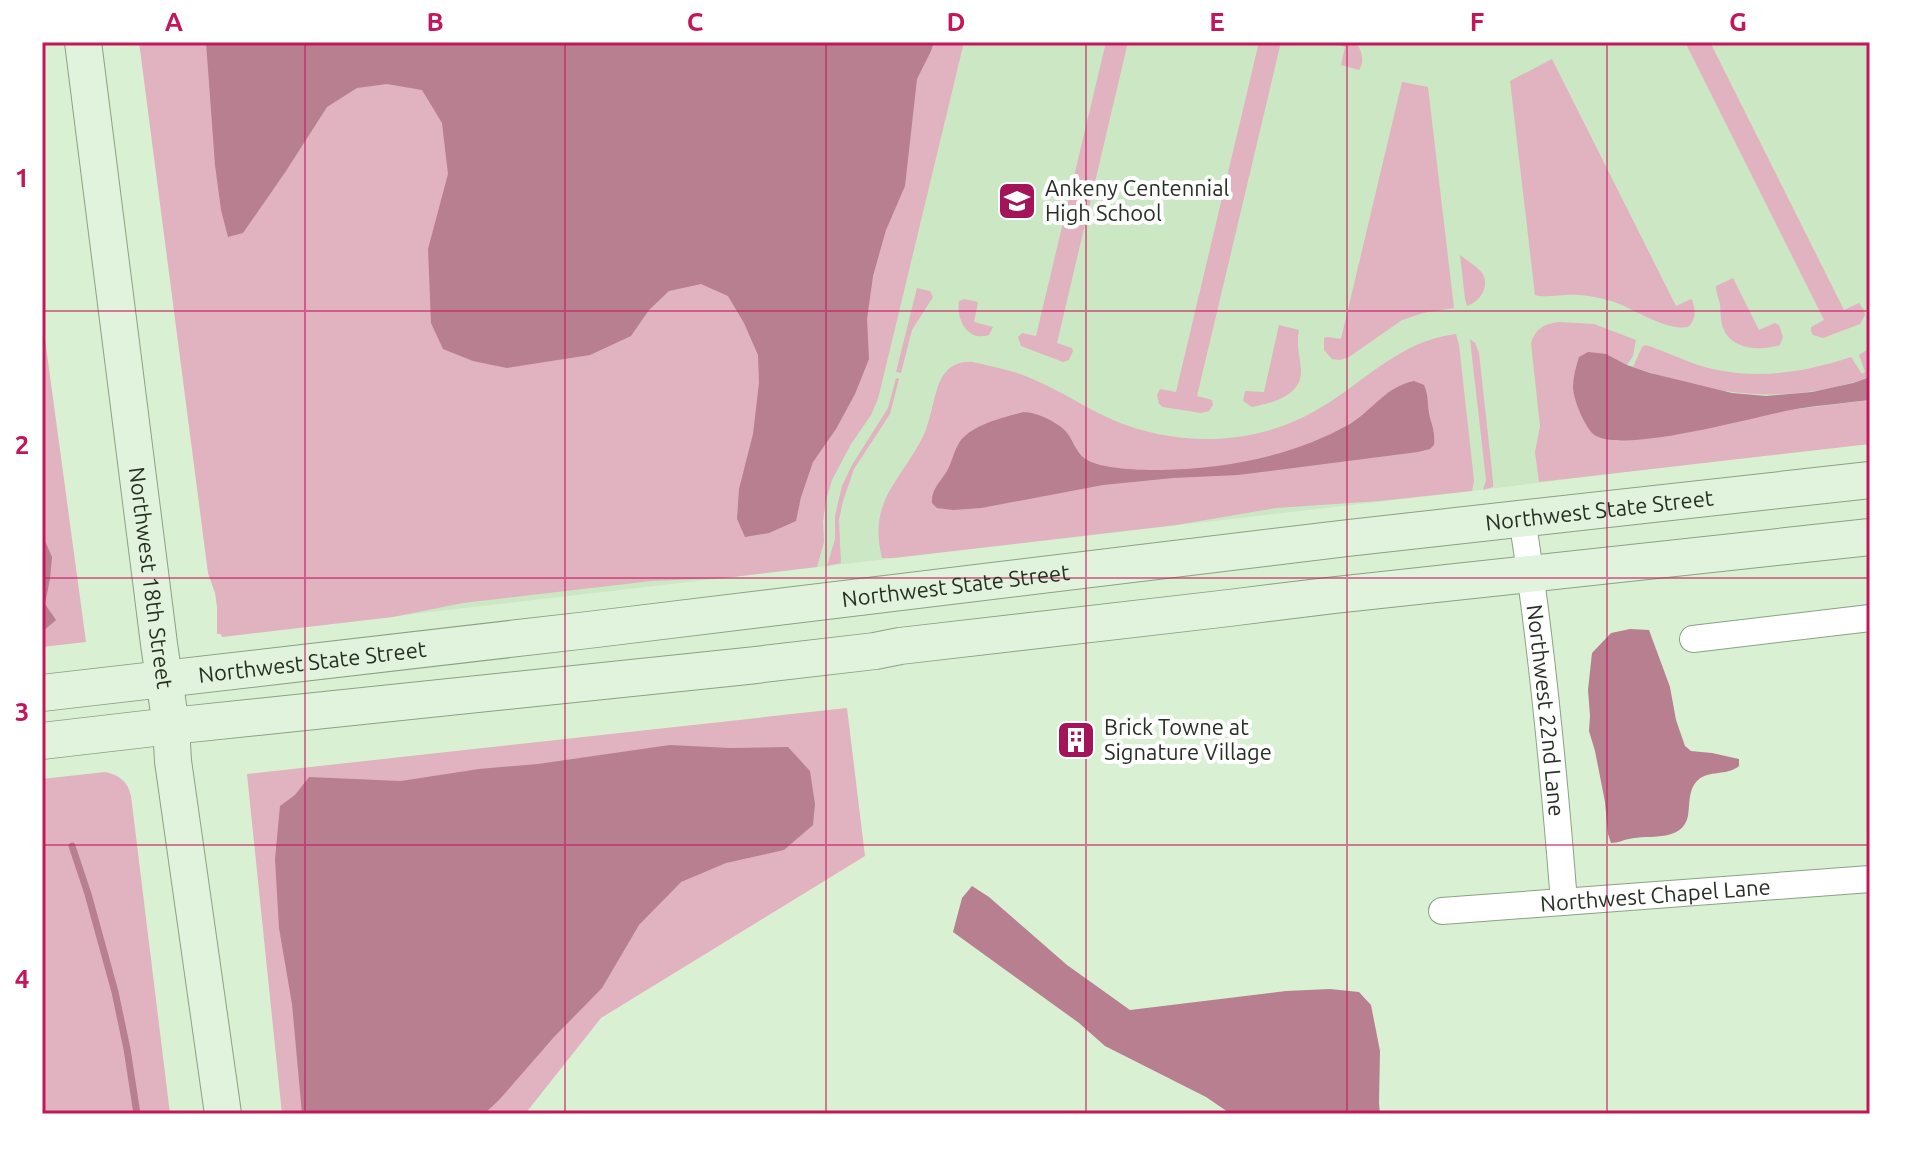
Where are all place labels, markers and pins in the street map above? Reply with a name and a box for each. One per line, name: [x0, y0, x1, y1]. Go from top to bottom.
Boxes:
place label: Ankeny Centennial High School: [1045, 175, 1229, 225]
school or university icon: Ankeny Centennial High School: [996, 180, 1038, 222]
place label: Brick Towne at Signature Village: [1104, 714, 1272, 764]
building icon: Brick Towne at Signature Village: [1055, 719, 1097, 761]

